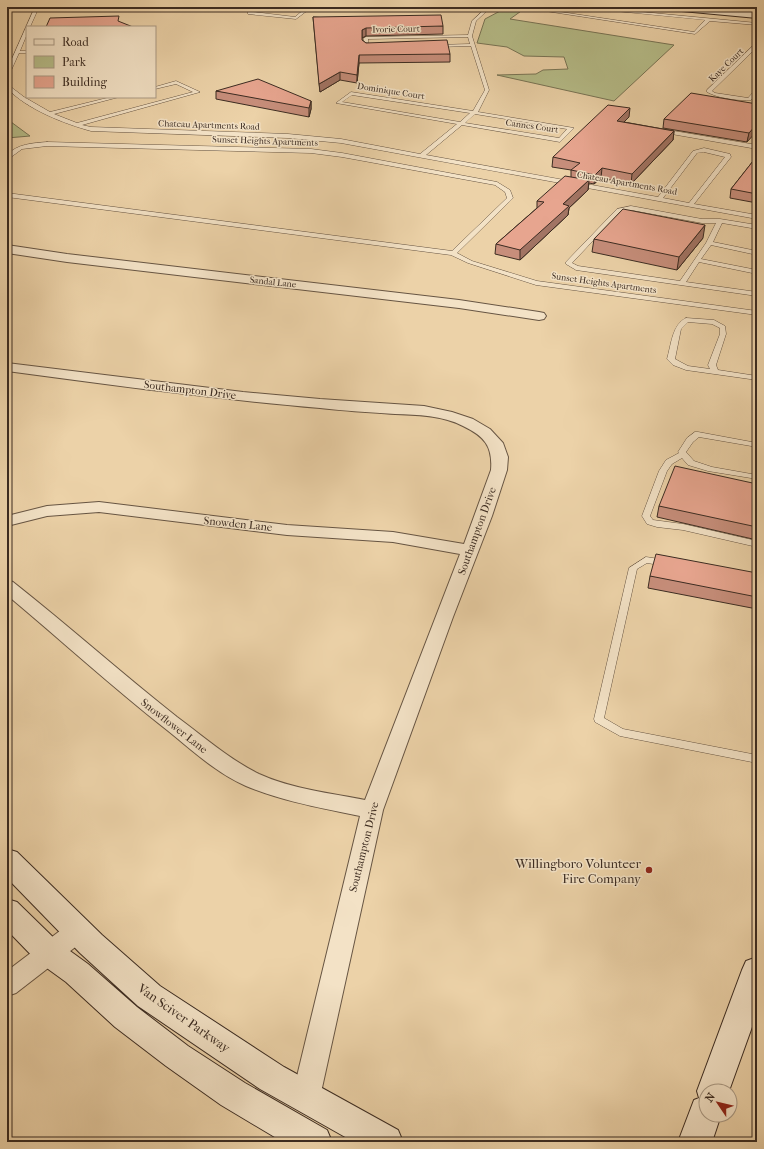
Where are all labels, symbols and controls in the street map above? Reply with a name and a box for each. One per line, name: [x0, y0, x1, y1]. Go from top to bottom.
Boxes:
street label: Ivorie Court: [372, 24, 421, 34]
legend: [26, 26, 156, 98]
text: Road: [62, 35, 89, 49]
street label: Kaye Court: [707, 45, 746, 84]
text: Park: [62, 55, 87, 69]
text: Building: [62, 75, 107, 89]
street label: Dominique Court: [357, 81, 426, 101]
street label: Cannes Court: [505, 117, 560, 135]
street label: Chateau Apartments Road: [158, 118, 260, 132]
street label: Sunset Heights Apartments: [212, 134, 319, 148]
street label: Chateau Apartments Road: [576, 169, 678, 197]
street label: Sunset Heights Apartments: [551, 271, 658, 295]
street label: Sandal Lane: [249, 275, 297, 289]
street label: Southampton Drive: [143, 378, 237, 402]
street label: Southampton Drive: [455, 485, 499, 577]
street label: Snowden Lane: [203, 514, 273, 534]
street label: Snowflower Lane: [138, 696, 210, 756]
street label: Southampton Drive: [346, 800, 382, 894]
place label: Willingboro Volunteer Fire Company: [514, 856, 642, 886]
marker: Willingboro Volunteer Fire Company: [644, 865, 654, 875]
street label: Van Sciver Parkway: [134, 980, 234, 1056]
north arrow: [698, 1083, 738, 1123]
text: N: [702, 1090, 718, 1105]

